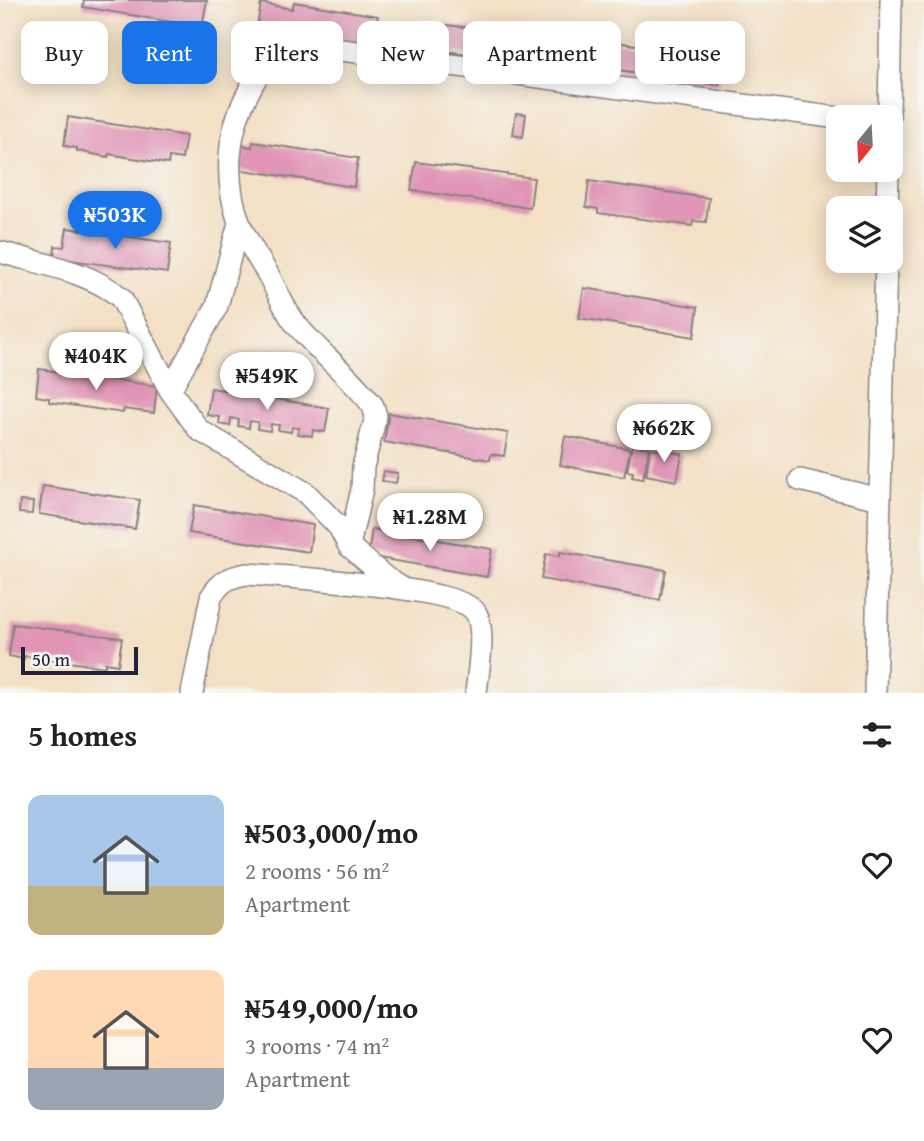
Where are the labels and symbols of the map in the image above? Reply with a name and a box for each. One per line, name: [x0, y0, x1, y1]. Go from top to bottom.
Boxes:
north arrow: [826, 105, 903, 182]
pin: ₦503K: [66, 191, 164, 251]
pin: ₦404K: [47, 332, 145, 392]
pin: ₦549K: [218, 352, 316, 412]
pin: ₦662K: [615, 405, 713, 464]
pin: ₦1.28M: [373, 494, 487, 553]
scale bar: [21, 644, 138, 676]

